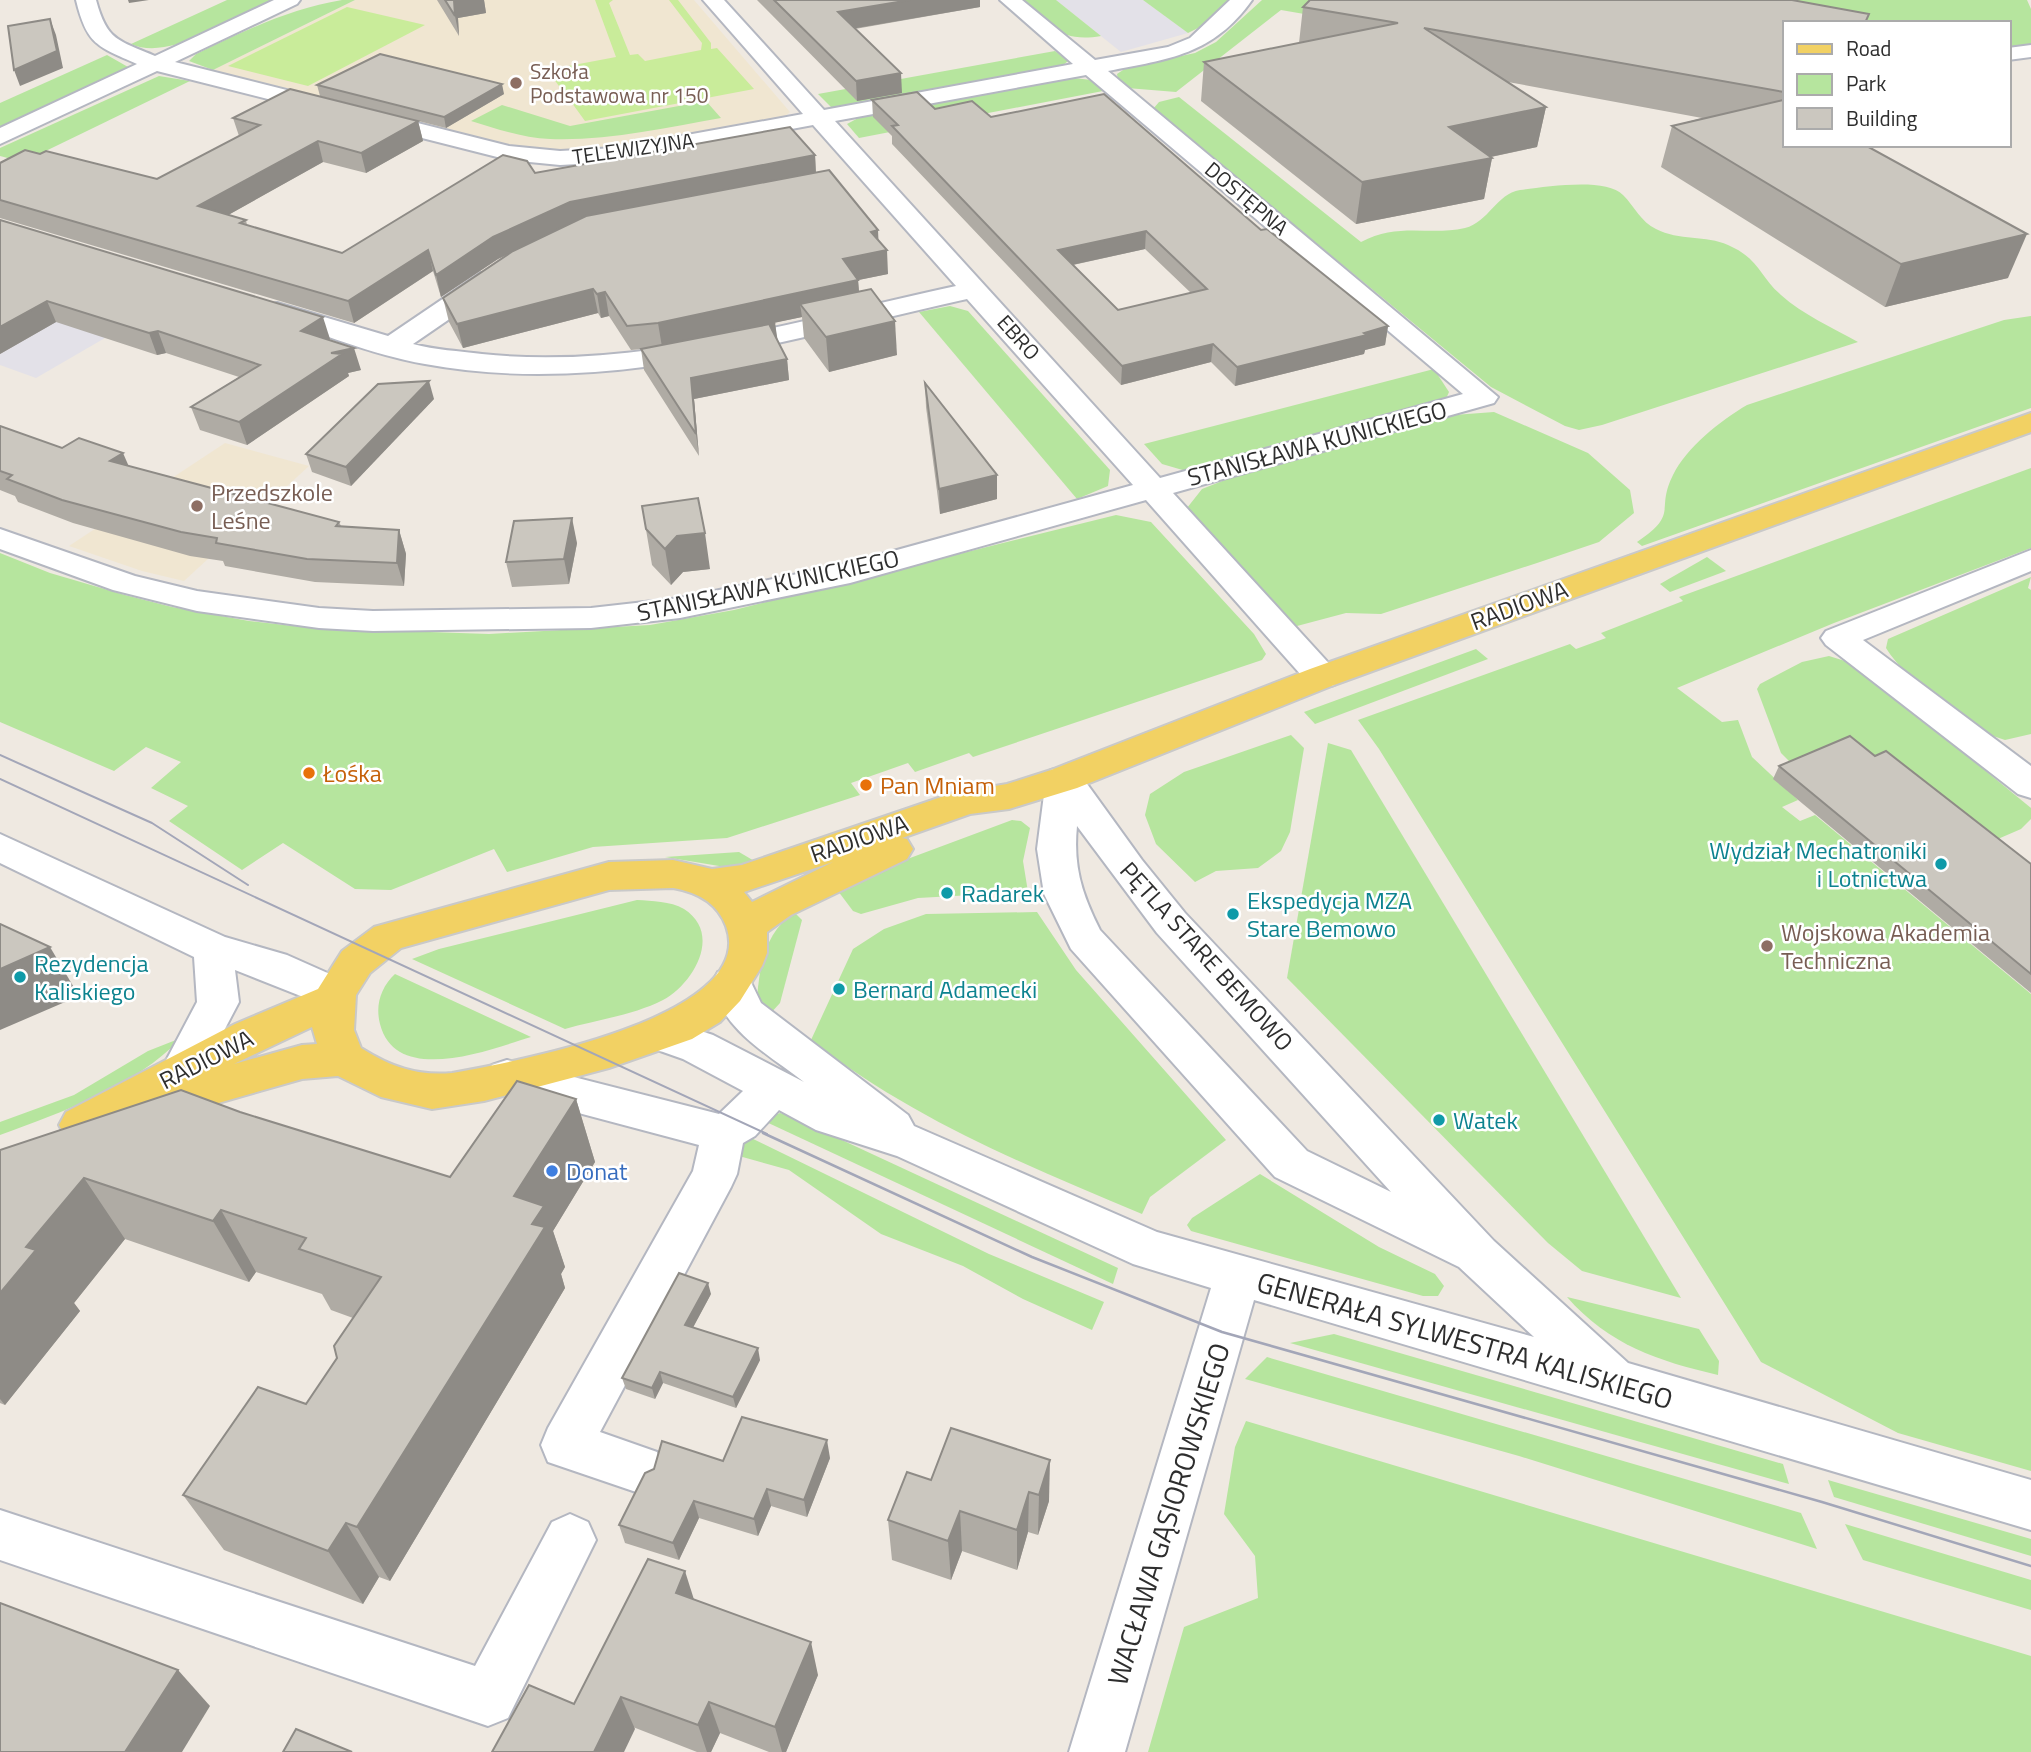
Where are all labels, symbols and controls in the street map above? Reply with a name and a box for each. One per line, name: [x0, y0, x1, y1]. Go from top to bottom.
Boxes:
legend: [1783, 21, 2010, 147]
text: Road: [1846, 32, 1891, 64]
place label: Szkoła Podstawowa nr 150: [530, 55, 709, 111]
text: Park: [1846, 67, 1886, 99]
marker: Szkoła Podstawowa nr 150: [508, 75, 524, 91]
text: Building: [1846, 102, 1918, 134]
street label: TELEWIZYJNA: [570, 124, 696, 172]
street label: DOSTĘPNA: [1198, 153, 1296, 243]
street label: EBRO: [990, 307, 1048, 367]
street label: STANISŁAWA KUNICKIEGO: [1183, 391, 1451, 495]
place label: Przedszkole Leśne: [211, 474, 333, 538]
marker: Przedszkole Leśne: [189, 498, 205, 514]
street label: STANISŁAWA KUNICKIEGO: [634, 540, 902, 630]
street label: RADIOWA: [1465, 571, 1573, 639]
place label: Łośka: [322, 755, 382, 791]
marker: Łośka: [301, 765, 317, 781]
place label: Pan Mniam: [880, 767, 995, 803]
marker: Pan Mniam: [858, 777, 874, 793]
street label: RADIOWA: [805, 805, 913, 871]
place label: Wydział Mechatroniki i Lotnictwa: [1709, 832, 1927, 896]
street label: PĘTLA STARE BEMOWO: [1112, 853, 1302, 1059]
marker: Wydział Mechatroniki i Lotnictwa: [1933, 856, 1949, 872]
place label: Radarek: [961, 875, 1045, 911]
place label: Ekspedycja MZA Stare Bemowo: [1247, 882, 1412, 946]
marker: Radarek: [939, 885, 955, 901]
marker: Ekspedycja MZA Stare Bemowo: [1225, 906, 1241, 922]
place label: Wojskowa Akademia Techniczna: [1781, 914, 1990, 978]
marker: Wojskowa Akademia Techniczna: [1759, 938, 1775, 954]
place label: Rezydencja Kaliskiego: [34, 945, 148, 1009]
marker: Rezydencja Kaliskiego: [12, 969, 28, 985]
place label: Bernard Adamecki: [853, 971, 1037, 1007]
marker: Bernard Adamecki: [831, 981, 847, 997]
street label: RADIOWA: [153, 1020, 259, 1098]
place label: Watek: [1453, 1102, 1518, 1138]
marker: Watek: [1431, 1112, 1447, 1128]
place label: Donat: [566, 1153, 628, 1189]
marker: Donat: [544, 1163, 560, 1179]
street label: GENERAŁA SYLWESTRA KALISKIEGO: [1252, 1260, 1678, 1420]
street label: WACŁAWA GĄSIOROWSKIEGO: [1095, 1337, 1241, 1691]

